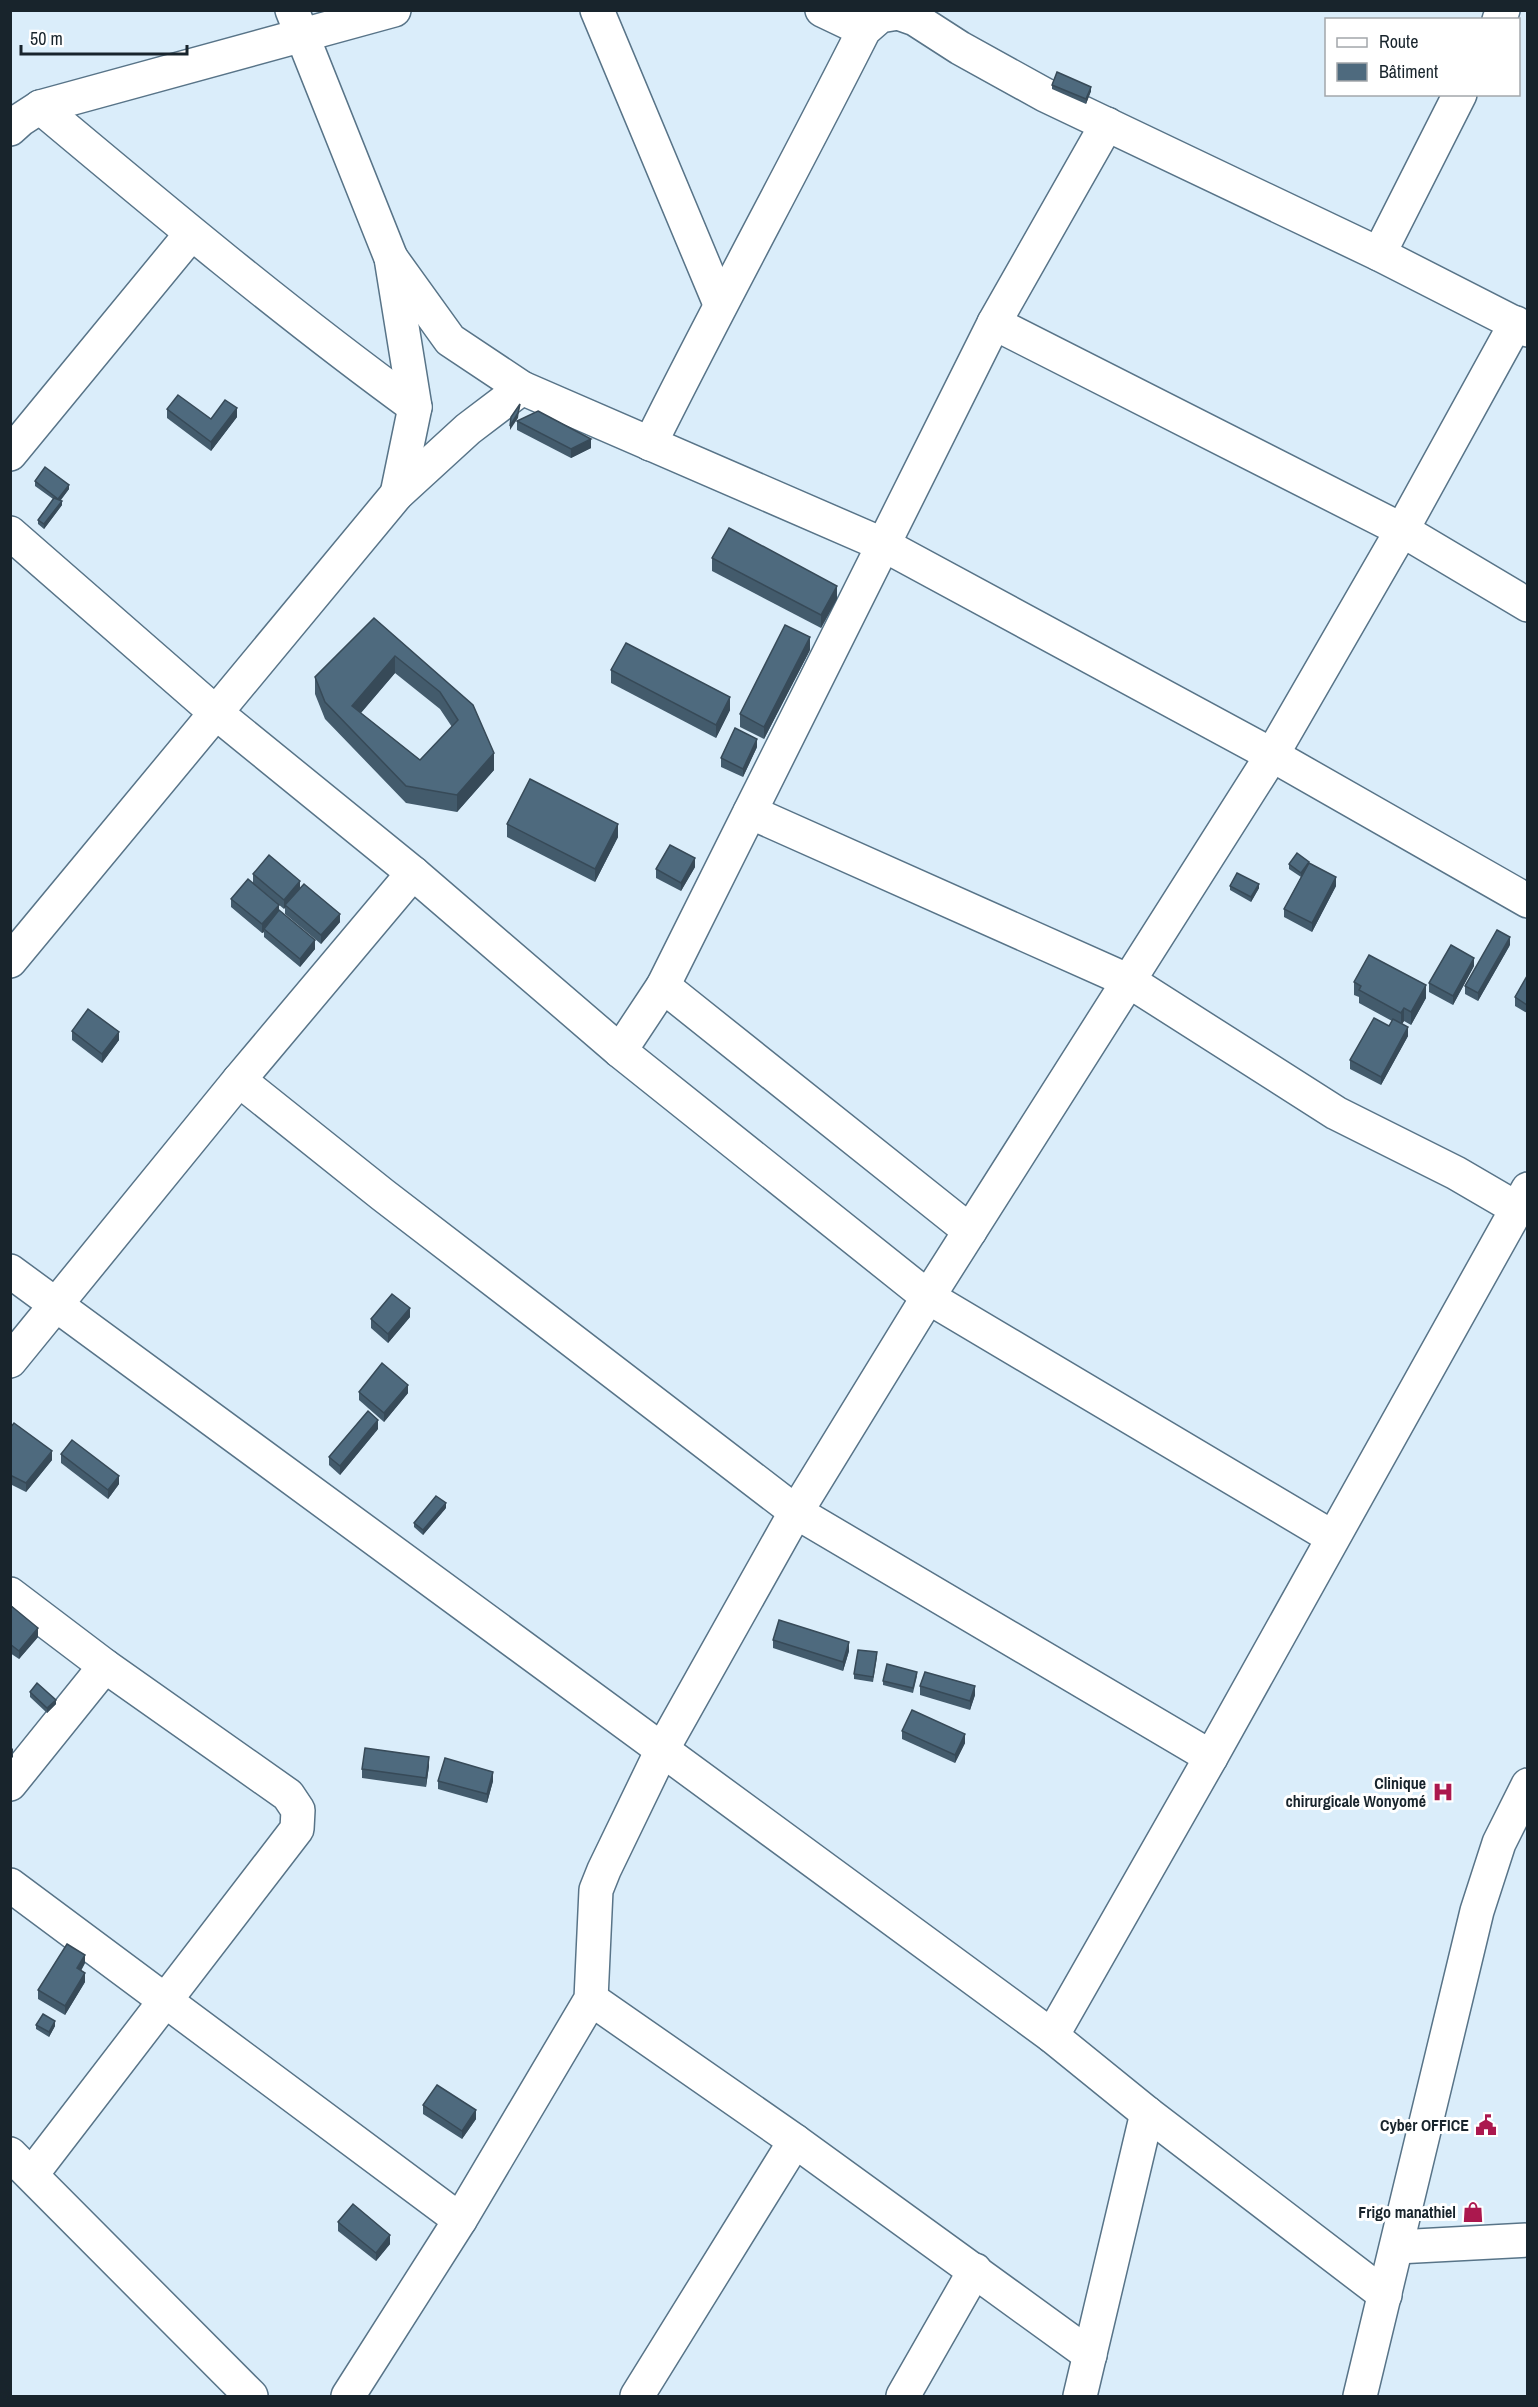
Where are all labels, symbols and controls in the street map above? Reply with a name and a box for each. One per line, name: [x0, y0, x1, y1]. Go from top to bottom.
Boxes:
scale bar: [21, 18, 188, 56]
legend: [1325, 18, 1520, 96]
text: 50 m: [30, 26, 63, 51]
text: Route: [1379, 29, 1418, 54]
text: Bâtiment: [1379, 59, 1438, 84]
place label: Clinique chirurgicale Wonyomé: [1286, 1772, 1426, 1812]
hospital icon: Clinique chirurgicale Wonyomé: [1431, 1780, 1455, 1804]
public building icon: Cyber OFFICE: [1474, 2113, 1498, 2137]
place label: Cyber OFFICE: [1380, 2114, 1469, 2136]
shop icon: Frigo manathiel: [1461, 2200, 1485, 2224]
place label: Frigo manathiel: [1358, 2201, 1456, 2223]

